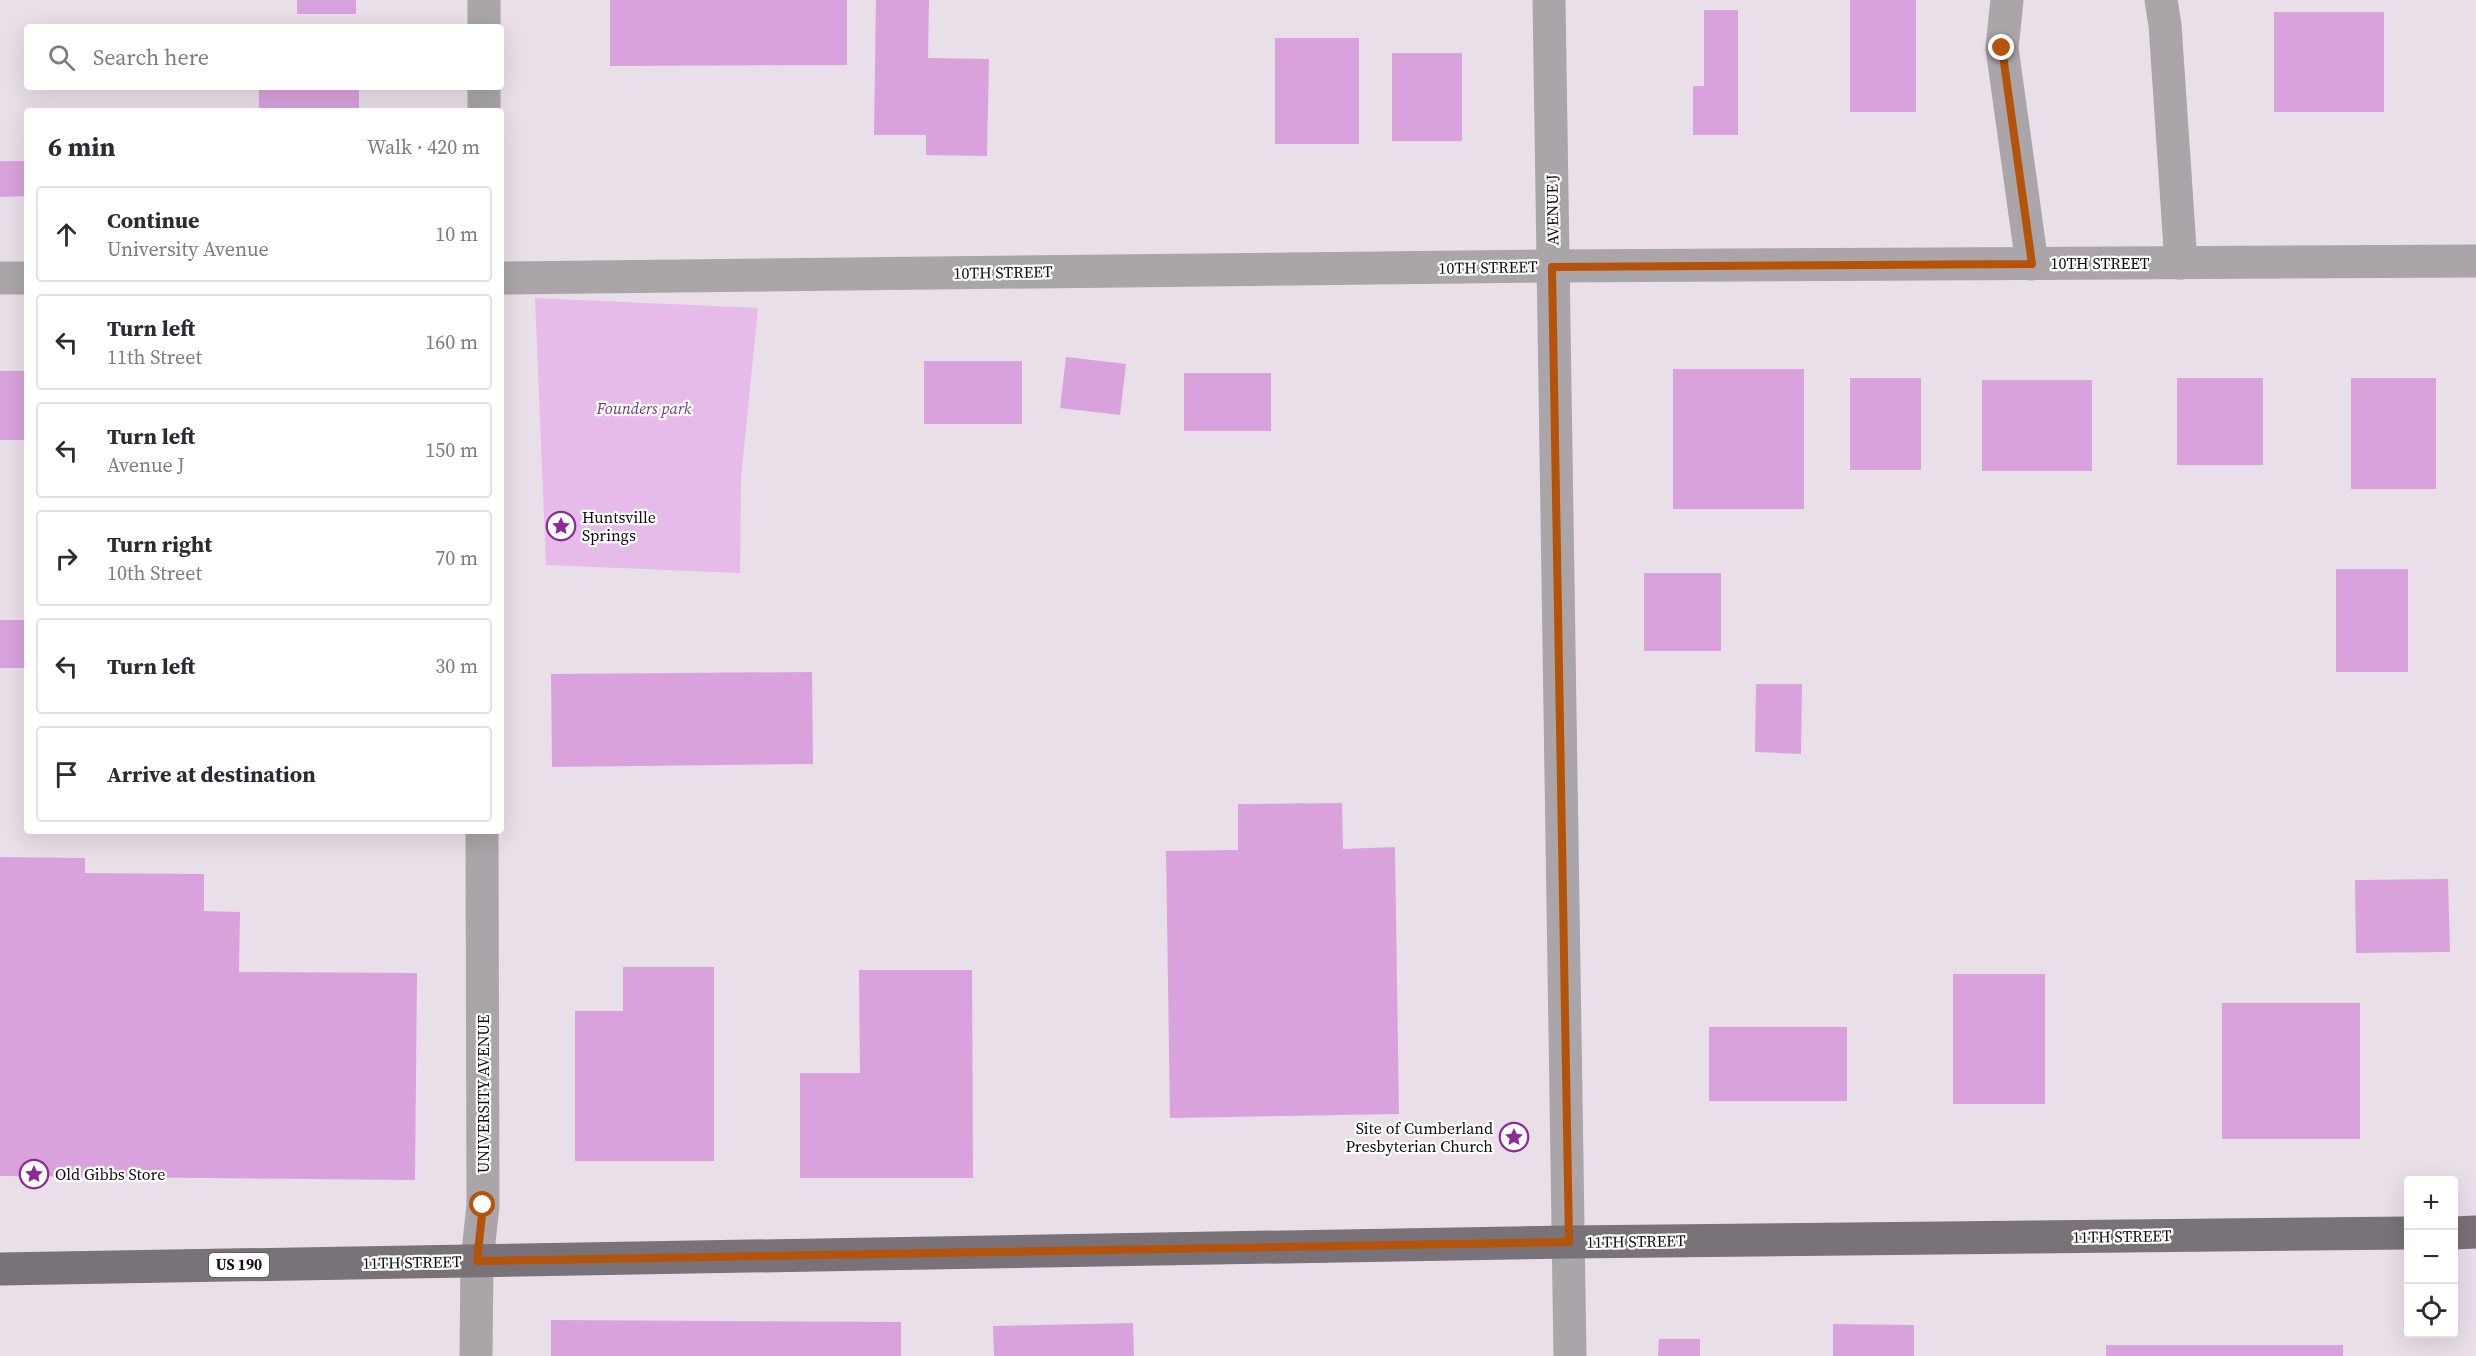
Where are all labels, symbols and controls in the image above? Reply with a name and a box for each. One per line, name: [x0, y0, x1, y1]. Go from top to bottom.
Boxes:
search box: [24, 24, 504, 90]
route end: [1988, 34, 2014, 60]
icon: search: [45, 41, 78, 74]
text: Search here: [93, 42, 209, 72]
text: 6 min: [48, 129, 115, 165]
text: Walk · 420 m: [367, 133, 480, 161]
street label: AVENUE J: [1540, 174, 1564, 246]
text: Continue: [107, 205, 200, 235]
icon: ahead: [50, 218, 83, 251]
text: 10 m: [435, 220, 478, 248]
text: University Avenue: [107, 235, 269, 263]
street label: 10TH STREET: [2050, 252, 2150, 274]
street label: 10TH STREET: [1438, 255, 1538, 279]
street label: 10TH STREET: [953, 260, 1053, 284]
text: Turn left: [107, 313, 195, 343]
icon: left: [50, 326, 83, 359]
text: 160 m: [425, 328, 478, 356]
text: 11th Street: [107, 343, 202, 371]
park label: Founders park: [596, 397, 692, 419]
text: Turn left: [107, 421, 195, 451]
icon: left: [50, 434, 83, 467]
text: 150 m: [425, 436, 478, 464]
text: Avenue J: [107, 451, 185, 479]
place label: Huntsville Springs: [582, 506, 656, 546]
place icon: Huntsville Springs: [545, 510, 577, 542]
text: Turn right: [107, 529, 212, 559]
icon: right: [50, 542, 83, 575]
text: 70 m: [435, 544, 478, 572]
text: 10th Street: [107, 559, 202, 587]
icon: left: [50, 650, 83, 683]
text: Turn left: [107, 651, 195, 681]
text: 30 m: [435, 652, 478, 680]
icon: arrive: [50, 758, 83, 791]
text: Arrive at destination: [107, 759, 316, 789]
street label: UNIVERSITY AVENUE: [472, 1014, 494, 1173]
place label: Site of Cumberland Presbyterian Church: [1346, 1117, 1493, 1157]
place icon: Site of Cumberland Presbyterian Church: [1498, 1121, 1530, 1153]
place icon: Old Gibbs Store: [18, 1158, 50, 1190]
place label: Old Gibbs Store: [55, 1163, 165, 1185]
map controls: [2404, 1176, 2458, 1338]
button: +: [2404, 1176, 2458, 1230]
route start: [469, 1191, 495, 1217]
street label: 11TH STREET: [2072, 1224, 2172, 1248]
street label: 11TH STREET: [1586, 1229, 1686, 1253]
button: −: [2404, 1230, 2458, 1284]
street label: 11TH STREET: [362, 1250, 462, 1274]
road number: US 190: [209, 1253, 269, 1277]
button: locate: [2404, 1284, 2458, 1338]

